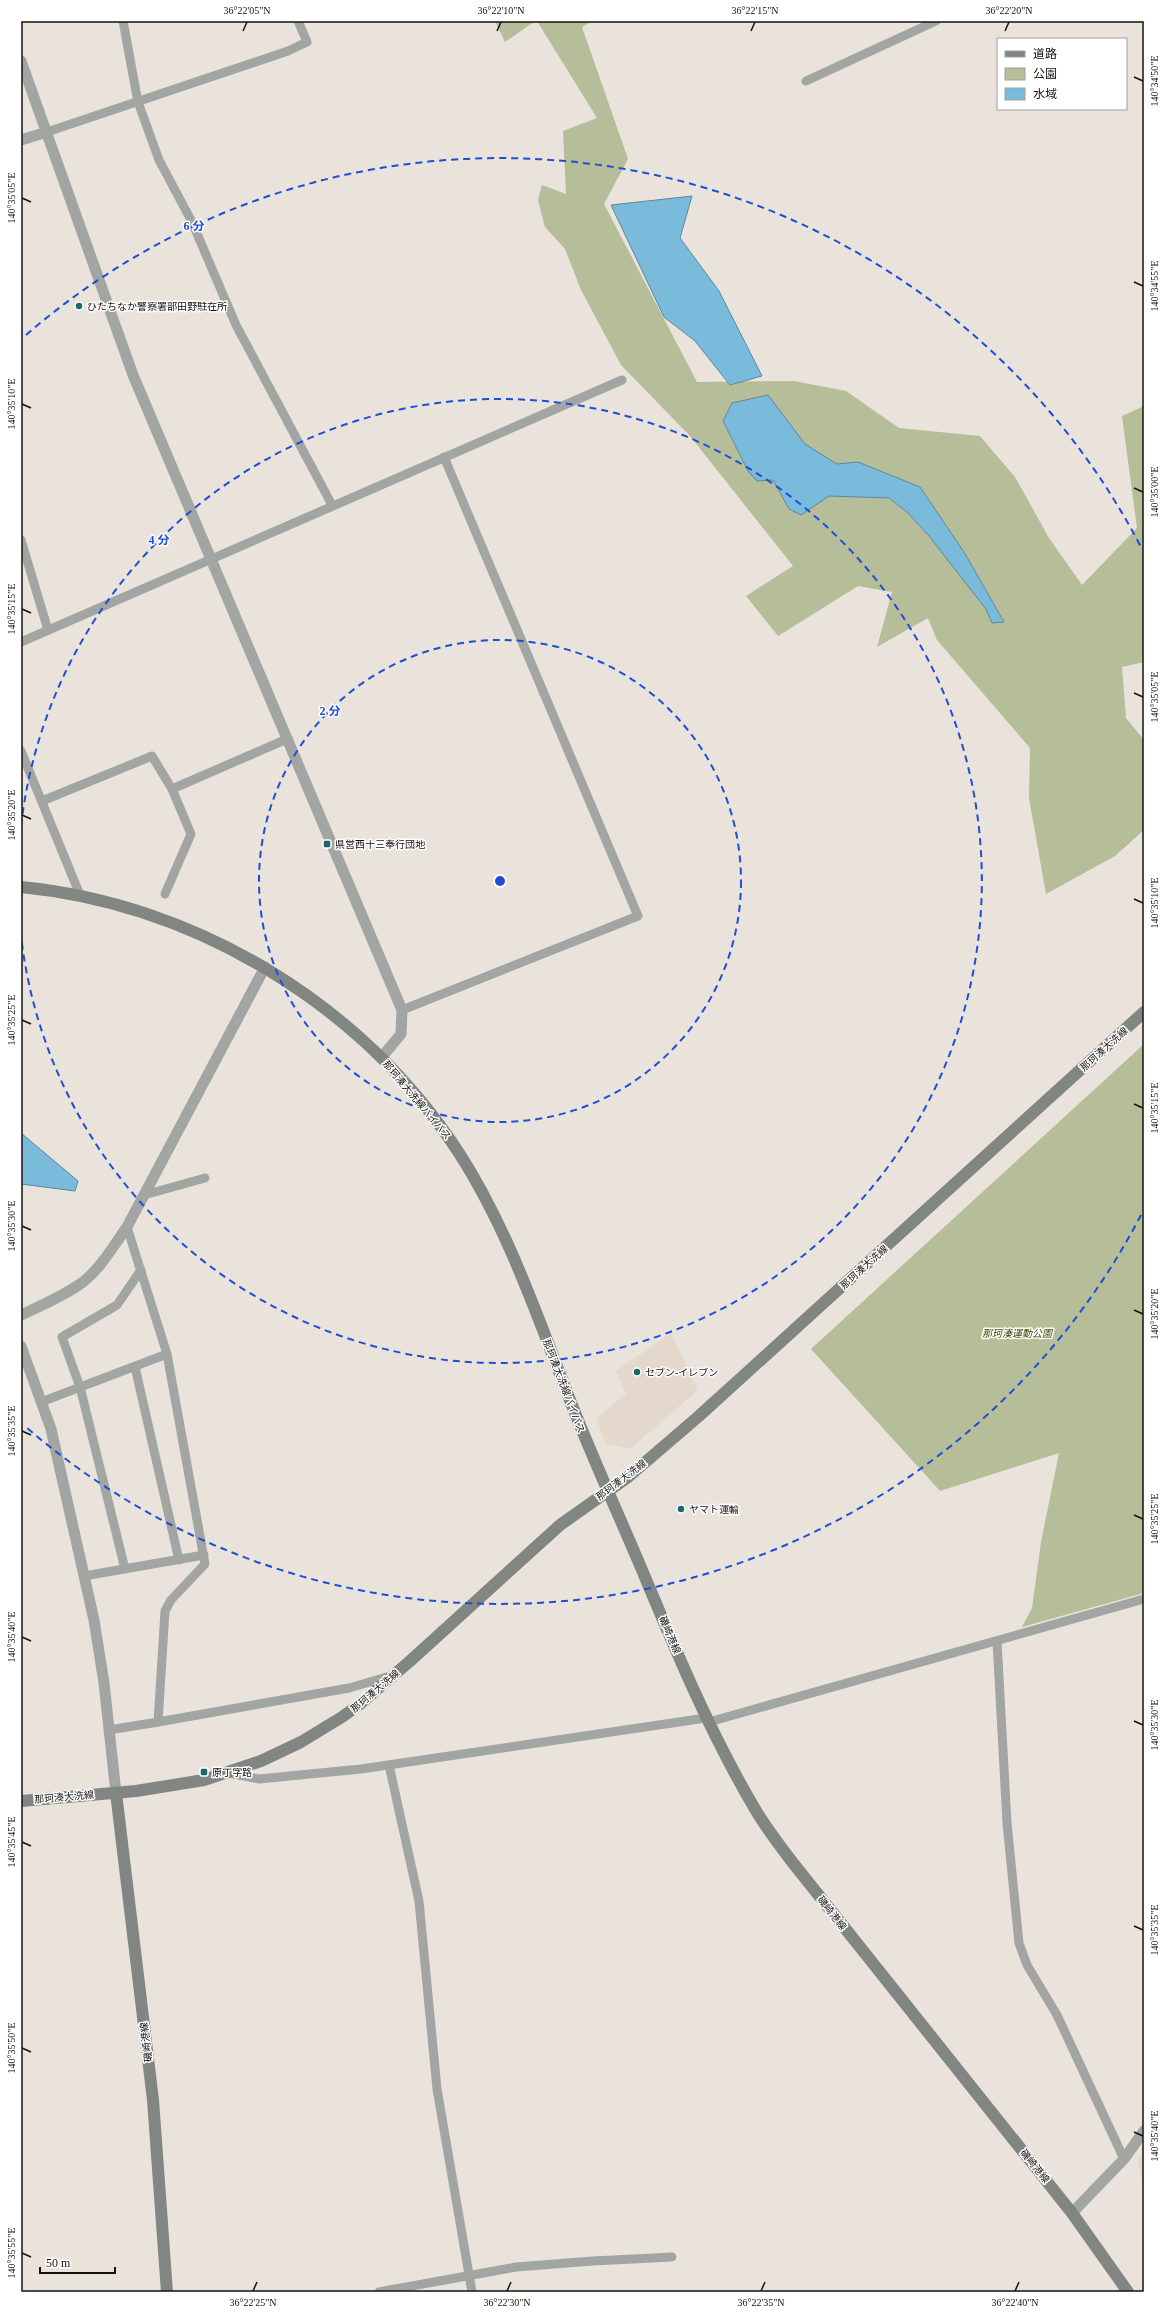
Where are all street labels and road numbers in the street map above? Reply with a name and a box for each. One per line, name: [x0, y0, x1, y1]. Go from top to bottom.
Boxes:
street label: 那珂湊大洗線: [1078, 1025, 1130, 1073]
street label: 那珂湊大洗線バイパス: [381, 1058, 453, 1142]
street label: 那珂湊大洗線: [838, 1243, 890, 1291]
street label: 那珂湊大洗線バイパス: [541, 1337, 587, 1435]
street label: 那珂湊大洗線: [594, 1458, 648, 1502]
street label: 磯崎港線: [657, 1614, 683, 1656]
street label: 那珂湊大洗線: [348, 1668, 402, 1714]
street label: 那珂湊大洗線: [34, 1789, 94, 1805]
street label: 磯崎港線: [815, 1894, 849, 1932]
street label: 磯崎港線: [138, 2021, 154, 2063]
street label: 磯崎港線: [1018, 2147, 1052, 2185]

